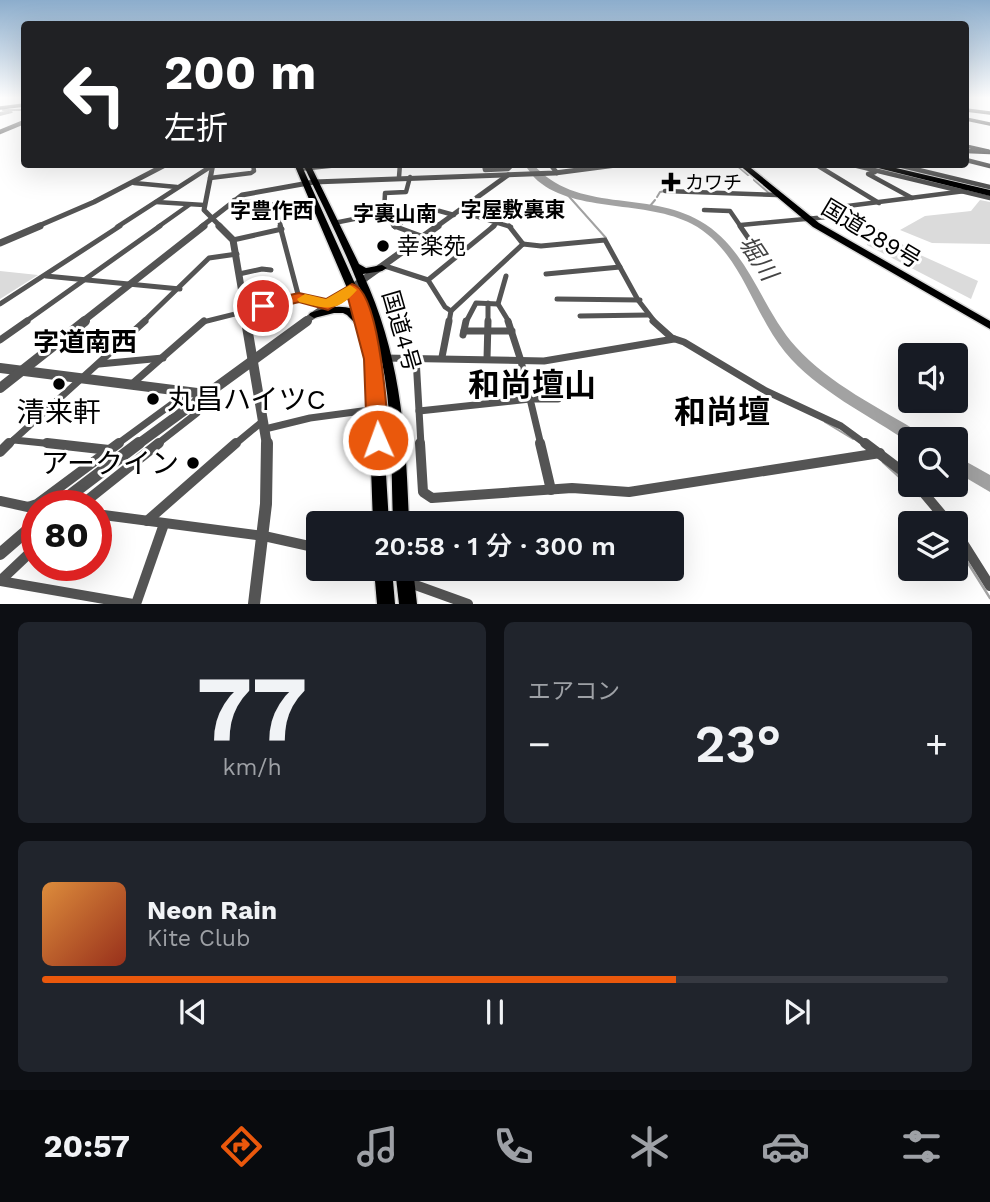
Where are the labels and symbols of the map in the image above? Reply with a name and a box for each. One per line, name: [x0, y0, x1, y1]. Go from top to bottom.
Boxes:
place label: カワチ: [685, 171, 742, 194]
marker: カワチ: [663, 174, 679, 190]
street label: 国道289号: [817, 194, 925, 274]
district label: 字屋敷裏東: [461, 197, 566, 222]
district label: 字豊作西: [230, 198, 314, 223]
district label: 字裏山南: [353, 201, 437, 226]
water label: 堀川: [733, 230, 785, 288]
place label: 幸楽苑: [397, 233, 466, 260]
marker: 幸楽苑: [375, 238, 391, 254]
pin: [233, 276, 293, 336]
street label: 国道4号: [377, 287, 425, 375]
district label: 字道南西: [33, 327, 137, 357]
district label: 和尚壇山: [468, 366, 596, 404]
marker: 清来軒: [51, 376, 67, 392]
place label: 丸昌ハイツC: [167, 383, 326, 416]
marker: 丸昌ハイツC: [145, 391, 161, 407]
district label: 和尚壇: [674, 393, 770, 431]
place label: 清来軒: [17, 396, 101, 429]
position arrow: [341, 403, 415, 477]
place label: アークイン: [41, 447, 179, 480]
marker: アークイン: [185, 455, 201, 471]
speed limit sign: 80: [21, 490, 112, 581]

